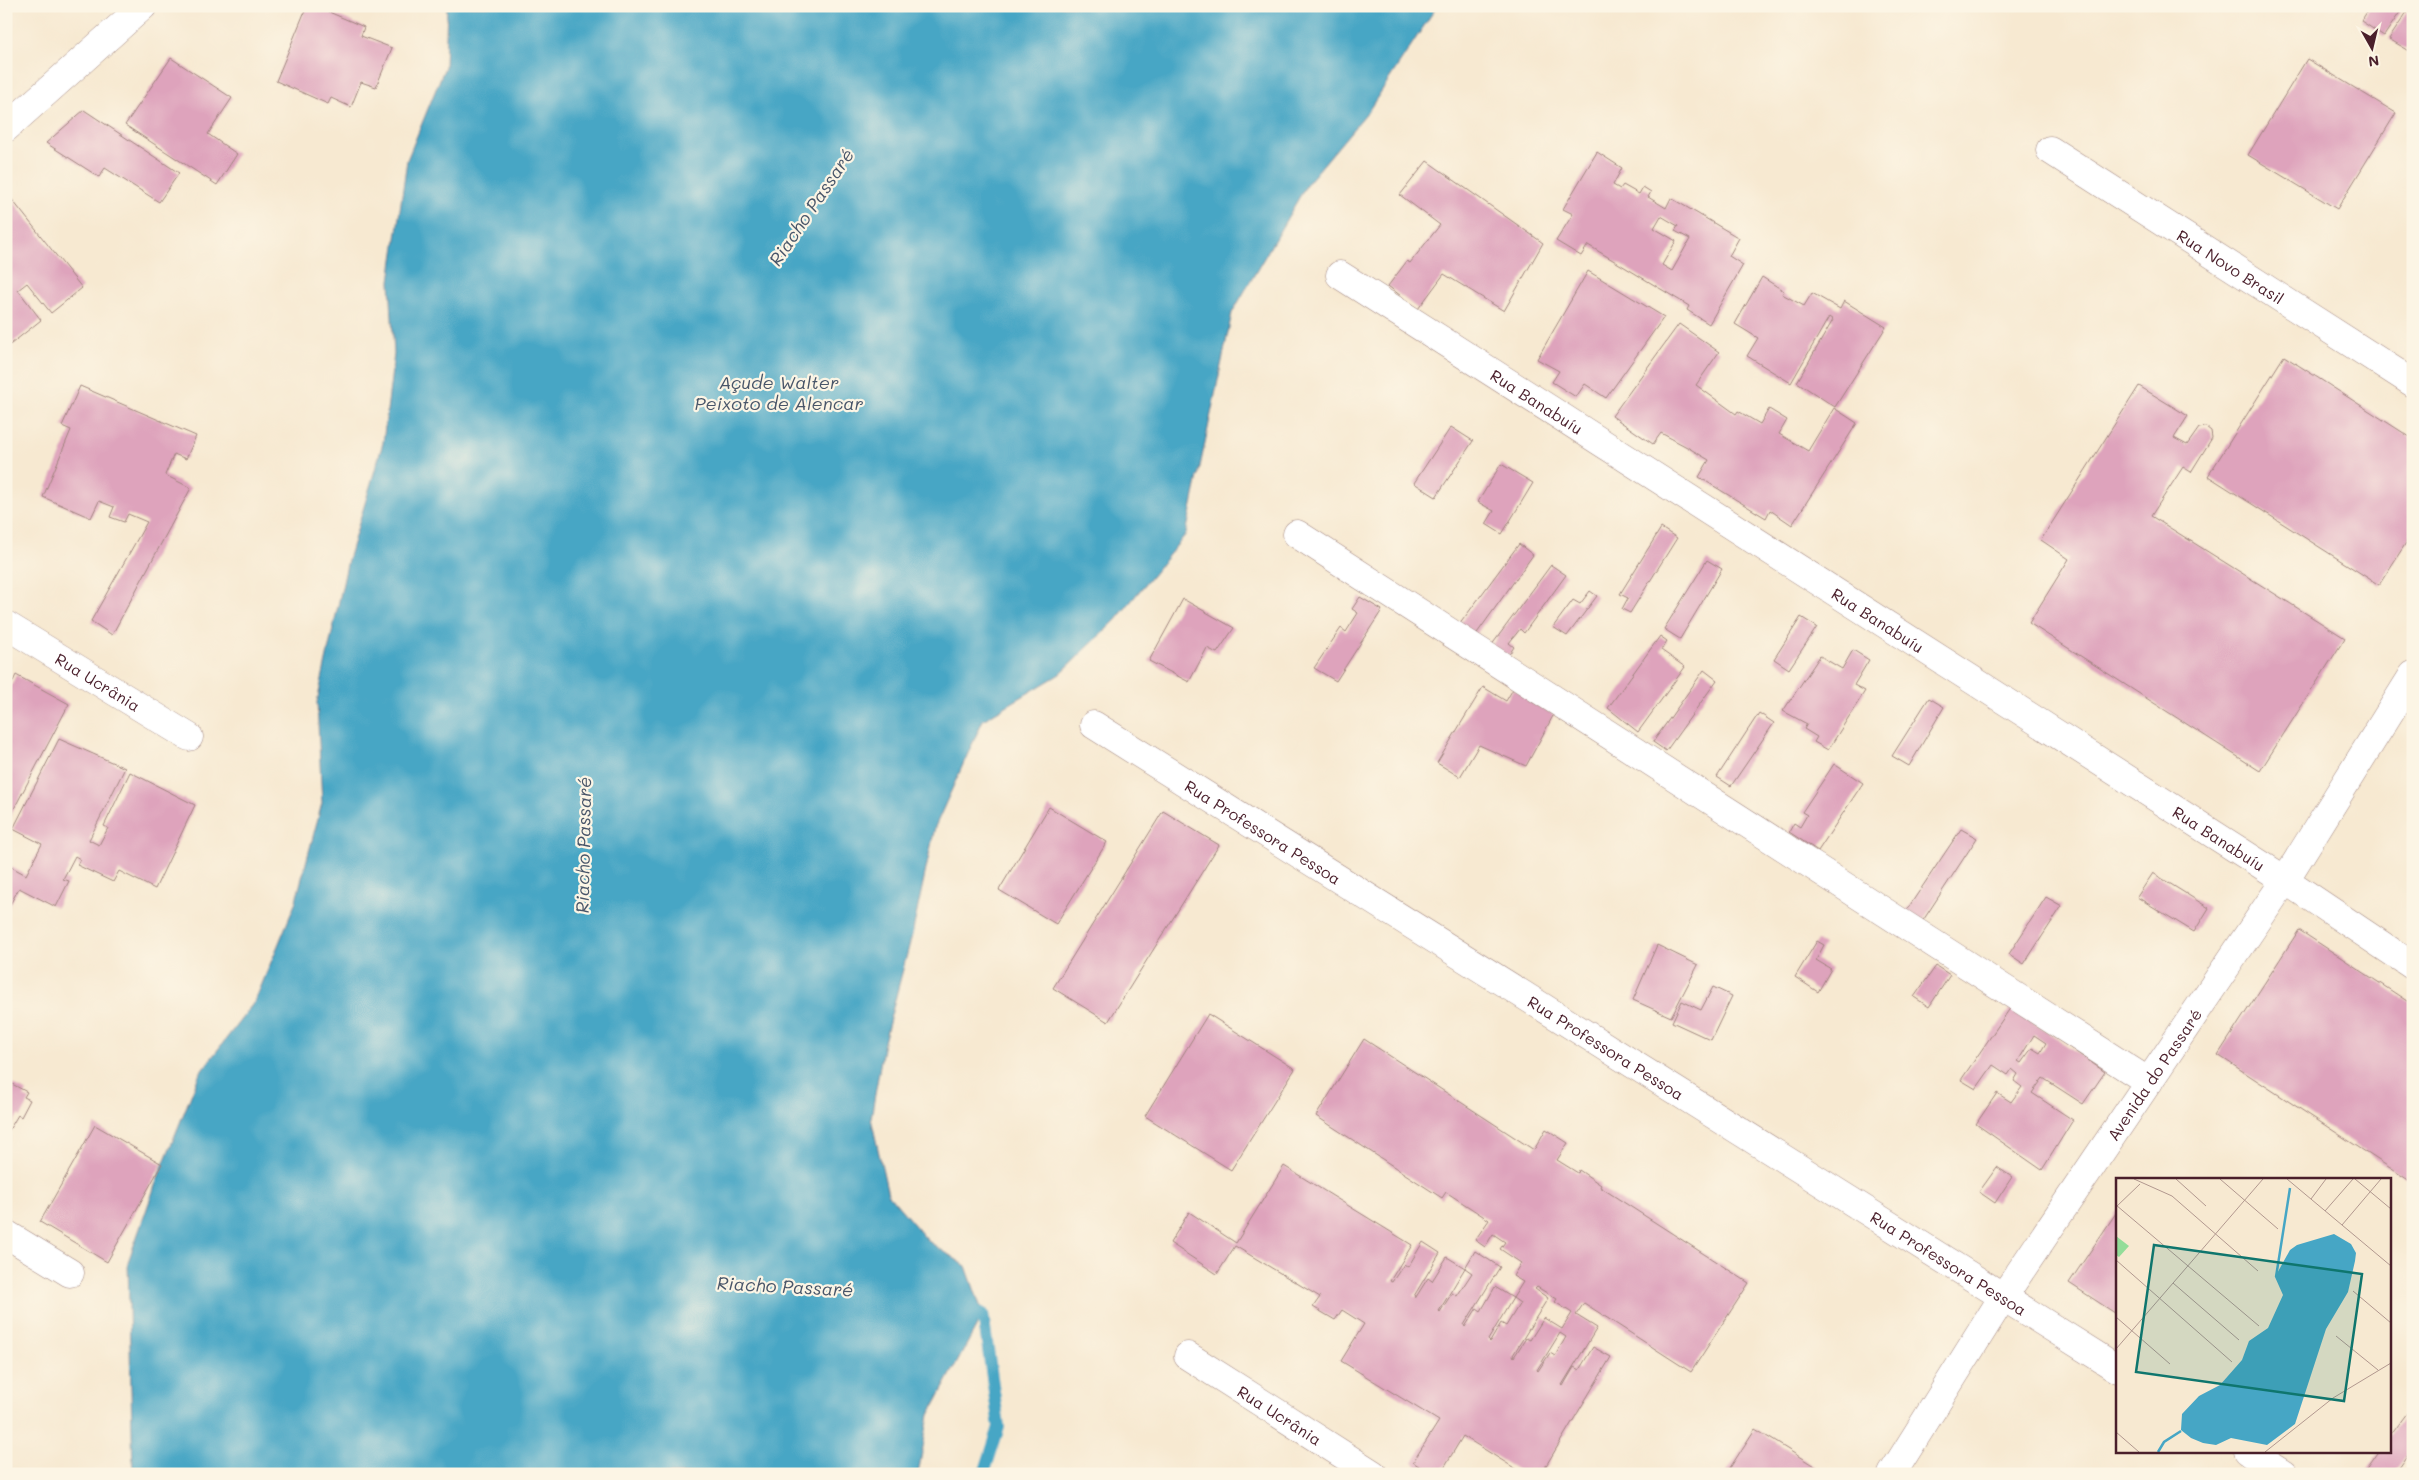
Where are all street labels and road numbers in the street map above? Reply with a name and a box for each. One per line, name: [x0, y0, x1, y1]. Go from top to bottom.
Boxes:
street label: Rua Novo Brasil: [2173, 224, 2288, 308]
street label: Rua Banabuíu: [1487, 364, 1587, 438]
street label: Rua Banabuíu: [1828, 582, 1928, 657]
street label: Rua Ucrânia: [52, 647, 145, 715]
street label: Rua Professora Pessoa: [1181, 775, 1345, 888]
street label: Rua Banabuíu: [2169, 801, 2269, 875]
street label: Rua Professora Pessoa: [1524, 990, 1688, 1104]
street label: Avenida do Passaré: [2102, 1004, 2206, 1144]
street label: Rua Professora Pessoa: [1867, 1206, 2031, 1320]
street label: Rua Ucrânia: [1234, 1380, 1326, 1449]

